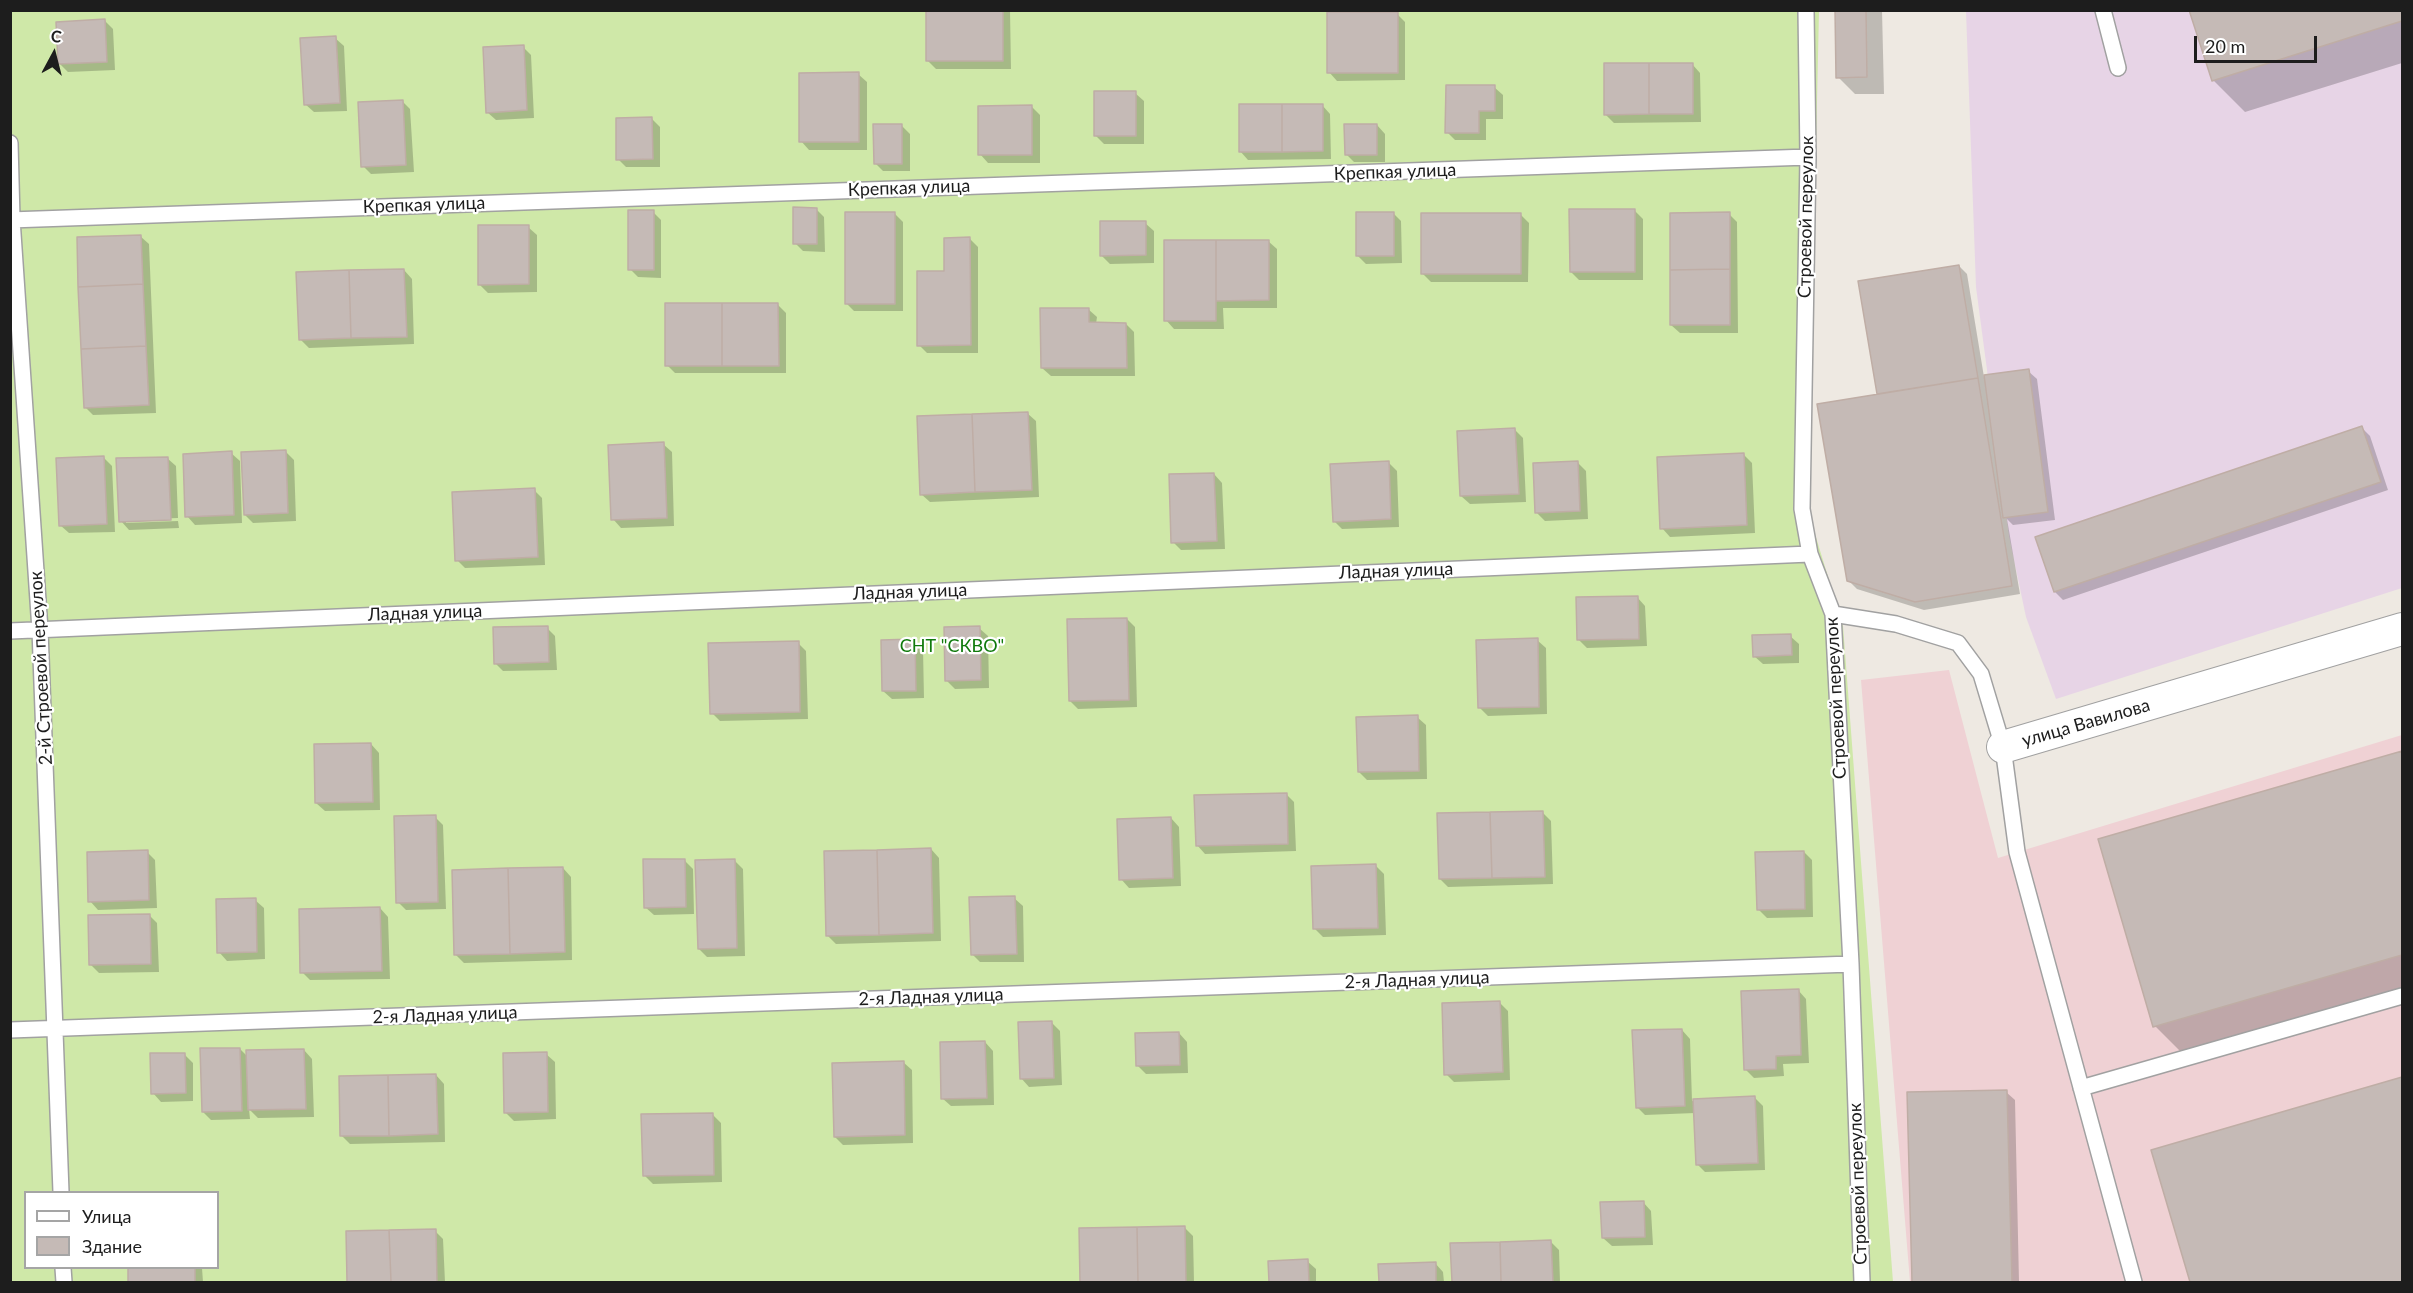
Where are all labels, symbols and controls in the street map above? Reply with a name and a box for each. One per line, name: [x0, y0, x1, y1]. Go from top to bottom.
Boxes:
north arrow: [24, 24, 84, 84]
scale bar: [2197, 24, 2320, 62]
text: С: [50, 26, 63, 46]
text: 20 m: [2205, 35, 2245, 57]
street label: Строевой переулок: [1794, 136, 1818, 298]
street label: Крепкая улица: [1333, 159, 1457, 185]
street label: Крепкая улица: [847, 175, 971, 201]
street label: Крепкая улица: [362, 192, 486, 218]
street label: Ладная улица: [1338, 558, 1454, 584]
street label: 2-й Строевой переулок: [25, 570, 57, 766]
street label: Ладная улица: [852, 579, 968, 605]
street label: Ладная улица: [367, 600, 483, 626]
street label: Строевой переулок: [1821, 616, 1851, 780]
park label: СНТ "СКВО": [900, 635, 1004, 657]
street label: улица Вавилова: [2020, 694, 2152, 752]
street label: 2-я Ладная улица: [1344, 967, 1490, 993]
street label: 2-я Ладная улица: [858, 984, 1004, 1010]
street label: 2-я Ладная улица: [372, 1002, 518, 1028]
street label: Строевой переулок: [1844, 1103, 1872, 1265]
legend: [24, 1191, 219, 1269]
text: Улица: [82, 1205, 132, 1227]
text: Здание: [82, 1235, 142, 1257]

